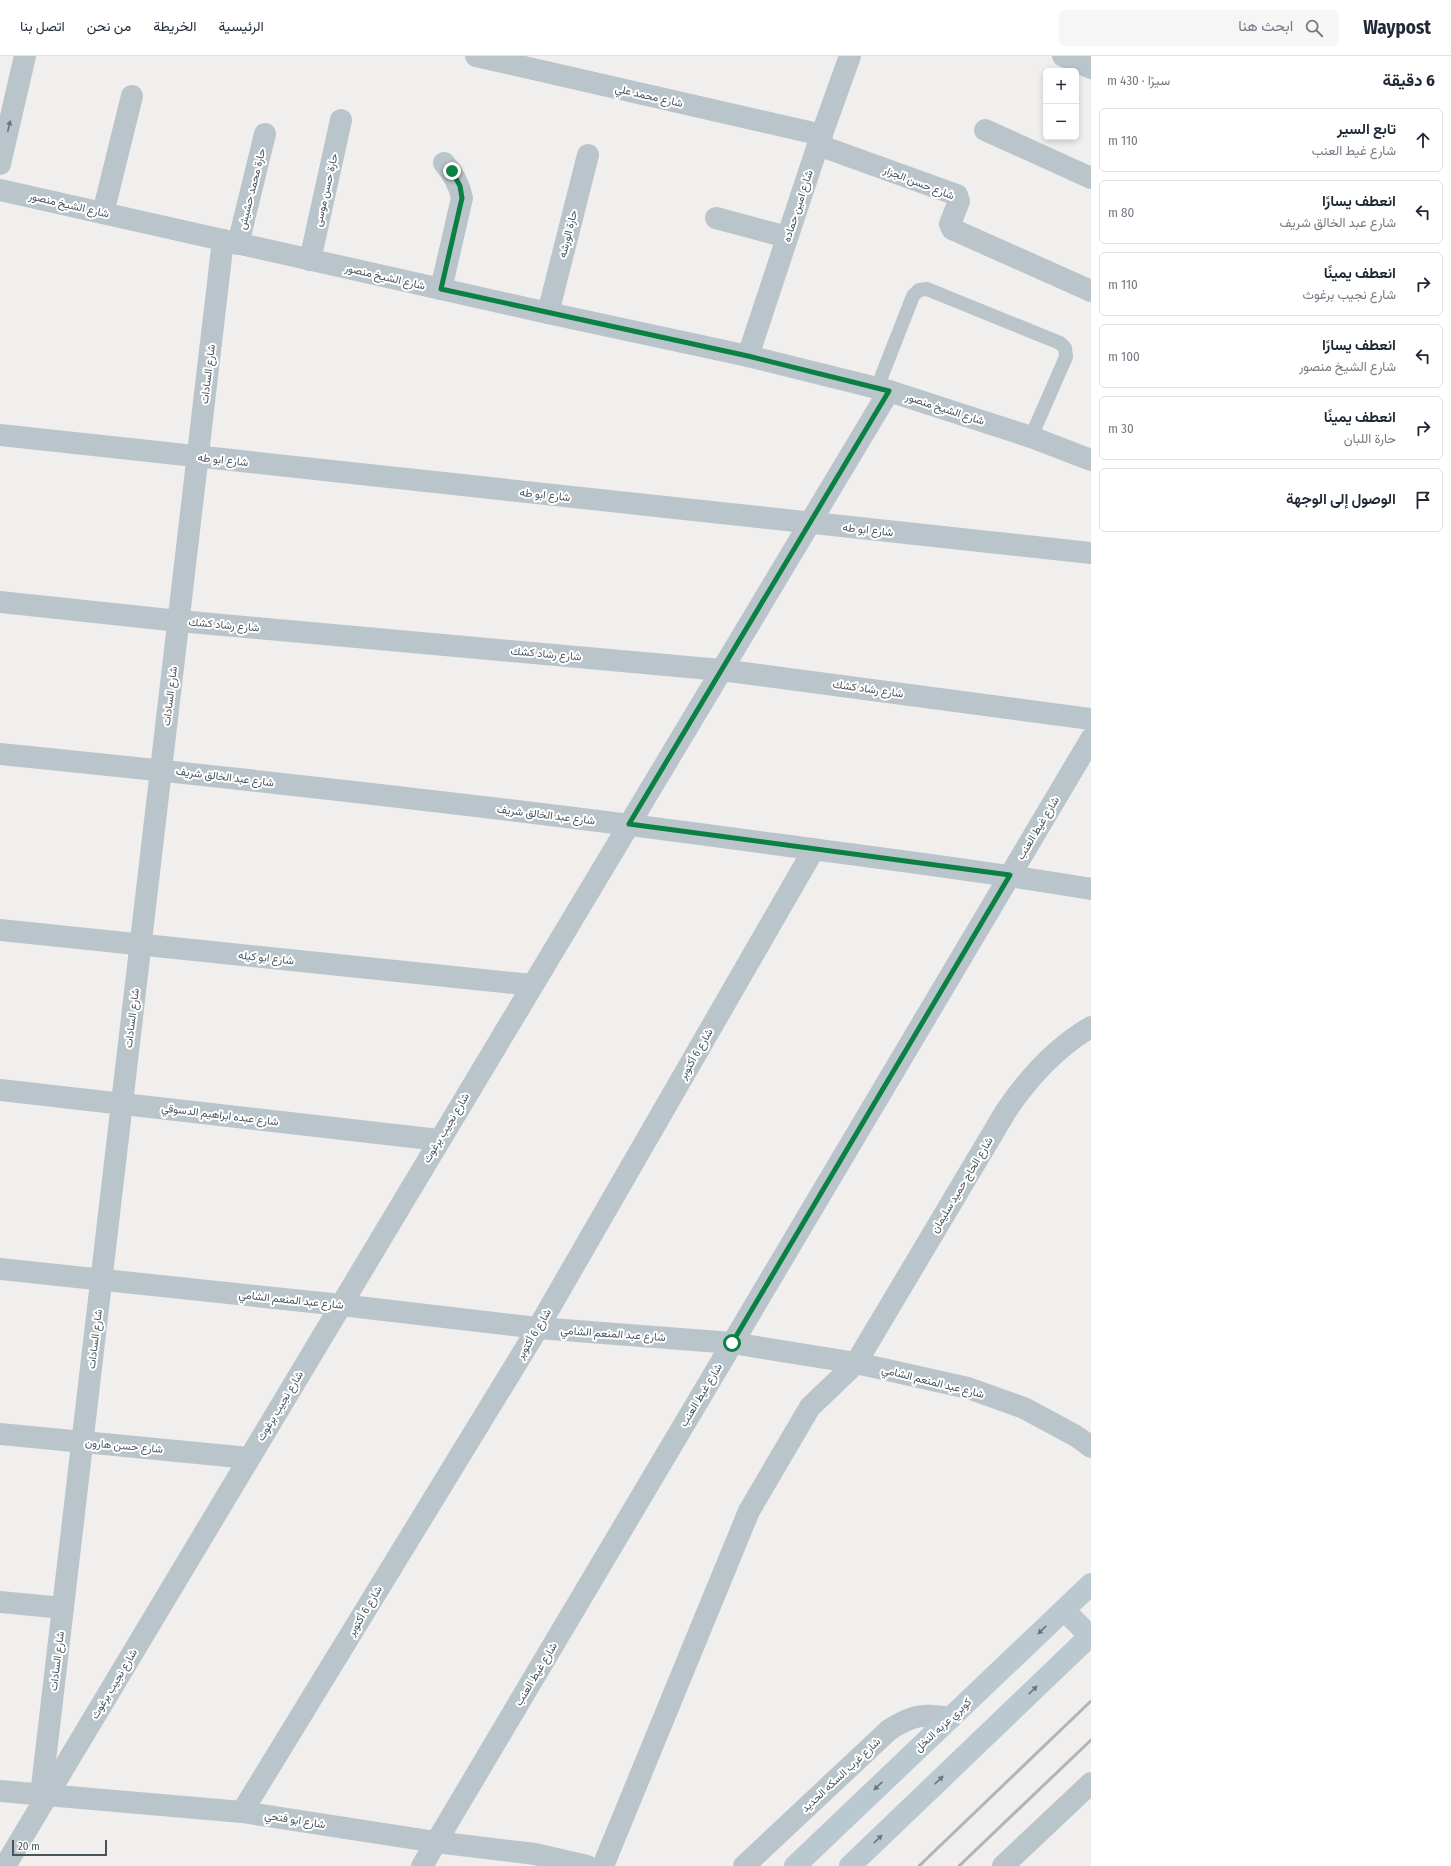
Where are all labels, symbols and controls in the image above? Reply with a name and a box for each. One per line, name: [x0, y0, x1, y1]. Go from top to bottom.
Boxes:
search box: [1059, 10, 1339, 46]
text: Waypost: [1363, 16, 1431, 39]
text: ابحث هنا: [1238, 17, 1293, 35]
icon: search: [1303, 17, 1325, 39]
text: اتصل بنا: [20, 18, 65, 35]
text: من نحن: [87, 18, 131, 35]
text: الخريطة: [153, 18, 197, 35]
text: الرئيسية: [219, 18, 264, 35]
map controls: [1043, 68, 1079, 140]
button: +: [1043, 68, 1079, 104]
text: 6 دقيقة: [1382, 70, 1435, 91]
text: سيرًا · 430 m: [1107, 73, 1170, 88]
street label: شارع محمد علي: [613, 82, 684, 113]
button: −: [1043, 104, 1079, 140]
one-way arrow: [6, 120, 12, 132]
text: تابع السير: [1337, 120, 1396, 138]
icon: ahead: [1412, 129, 1434, 151]
text: 110 m: [1108, 133, 1138, 148]
text: شارع غيط العنب: [1312, 143, 1396, 158]
street label: حارة محمد حشيش: [236, 147, 268, 231]
street label: حارة حسن موسى: [311, 152, 341, 228]
route end: [443, 162, 461, 180]
street label: شارع حسن الجزار: [880, 163, 957, 204]
street label: شارع امين حماده: [780, 168, 817, 244]
street label: شارع الشيخ منصور: [26, 189, 111, 222]
text: انعطف يسارًا: [1322, 192, 1396, 210]
icon: left: [1412, 201, 1434, 223]
text: 80 m: [1108, 205, 1134, 220]
street label: حارة الورشه: [556, 209, 580, 259]
text: شارع عبد الخالق شريف: [1279, 215, 1396, 230]
street label: شارع الشيخ منصور: [342, 261, 427, 294]
text: انعطف يمينًا: [1324, 264, 1396, 282]
icon: right: [1412, 273, 1434, 295]
text: 110 m: [1108, 277, 1138, 292]
text: شارع نجيب برغوث: [1303, 287, 1396, 302]
text: انعطف يسارًا: [1322, 336, 1396, 354]
street label: شارع السادات: [198, 343, 219, 405]
icon: left: [1412, 345, 1434, 367]
text: 100 m: [1108, 349, 1140, 364]
text: شارع الشيخ منصور: [1299, 359, 1396, 374]
street label: شارع الشيخ منصور: [903, 390, 986, 429]
text: انعطف يمينًا: [1324, 408, 1396, 426]
icon: right: [1412, 417, 1434, 439]
text: 30 m: [1108, 421, 1134, 436]
text: حارة اللبان: [1344, 431, 1396, 446]
street label: شارع ابو طه: [197, 451, 249, 470]
street label: شارع ابو طه: [519, 486, 571, 505]
icon: arrive: [1412, 489, 1434, 511]
text: الوصول إلى الوجهة: [1286, 490, 1396, 508]
street label: شارع ابو طه: [842, 521, 894, 540]
street label: شارع رشاد كشك: [188, 615, 260, 636]
street label: شارع رشاد كشك: [510, 644, 582, 665]
street label: شارع السادات: [160, 665, 181, 727]
street label: شارع رشاد كشك: [832, 678, 904, 701]
street label: شارع عبد الخالق شريف: [175, 765, 275, 790]
street label: شارع غيط العنب: [1014, 794, 1063, 862]
street label: شارع عبد الخالق شريف: [496, 803, 596, 828]
street label: شارع ابو كيله: [237, 949, 295, 968]
street label: شارع السادات: [122, 987, 143, 1049]
street label: شارع 6 أكتوبر: [676, 1026, 717, 1083]
street label: شارع نجيب برغوث: [420, 1091, 473, 1166]
street label: شارع عبده ابراهيم الدسوقي: [160, 1101, 280, 1132]
street label: شارع الحاج حميد سليمان: [928, 1134, 997, 1236]
street label: شارع عبد المنعم الشامي: [238, 1288, 344, 1315]
street label: شارع 6 أكتوبر: [513, 1306, 555, 1363]
street label: شارع السادات: [85, 1308, 106, 1370]
street label: شارع عبد المنعم الشامي: [560, 1324, 666, 1347]
route start: [723, 1334, 741, 1352]
street label: شارع غيط العنب: [677, 1361, 726, 1429]
street label: شارع عبد المنعم الشامي: [880, 1363, 986, 1404]
street label: شارع نجيب برغوث: [254, 1369, 307, 1444]
street label: شارع حسن هارون: [84, 1436, 164, 1457]
street label: شارع 6 أكتوبر: [344, 1583, 386, 1640]
one-way arrow: [1037, 1626, 1048, 1635]
street label: شارع السادات: [47, 1630, 68, 1692]
street label: شارع غيط العنب: [512, 1640, 561, 1708]
street label: شارع نجيب برغوث: [88, 1647, 141, 1722]
one-way arrow: [1028, 1686, 1038, 1695]
street label: كوبري عزبه النخل: [912, 1695, 976, 1757]
street label: شارع غرب السكه الحديد: [799, 1735, 884, 1816]
one-way arrow: [934, 1775, 944, 1785]
one-way arrow: [873, 1781, 883, 1791]
street label: شارع ابو فتحي: [263, 1809, 327, 1834]
one-way arrow: [873, 1834, 883, 1844]
scale bar: [12, 1838, 107, 1857]
text: 20 m: [18, 1840, 40, 1853]

